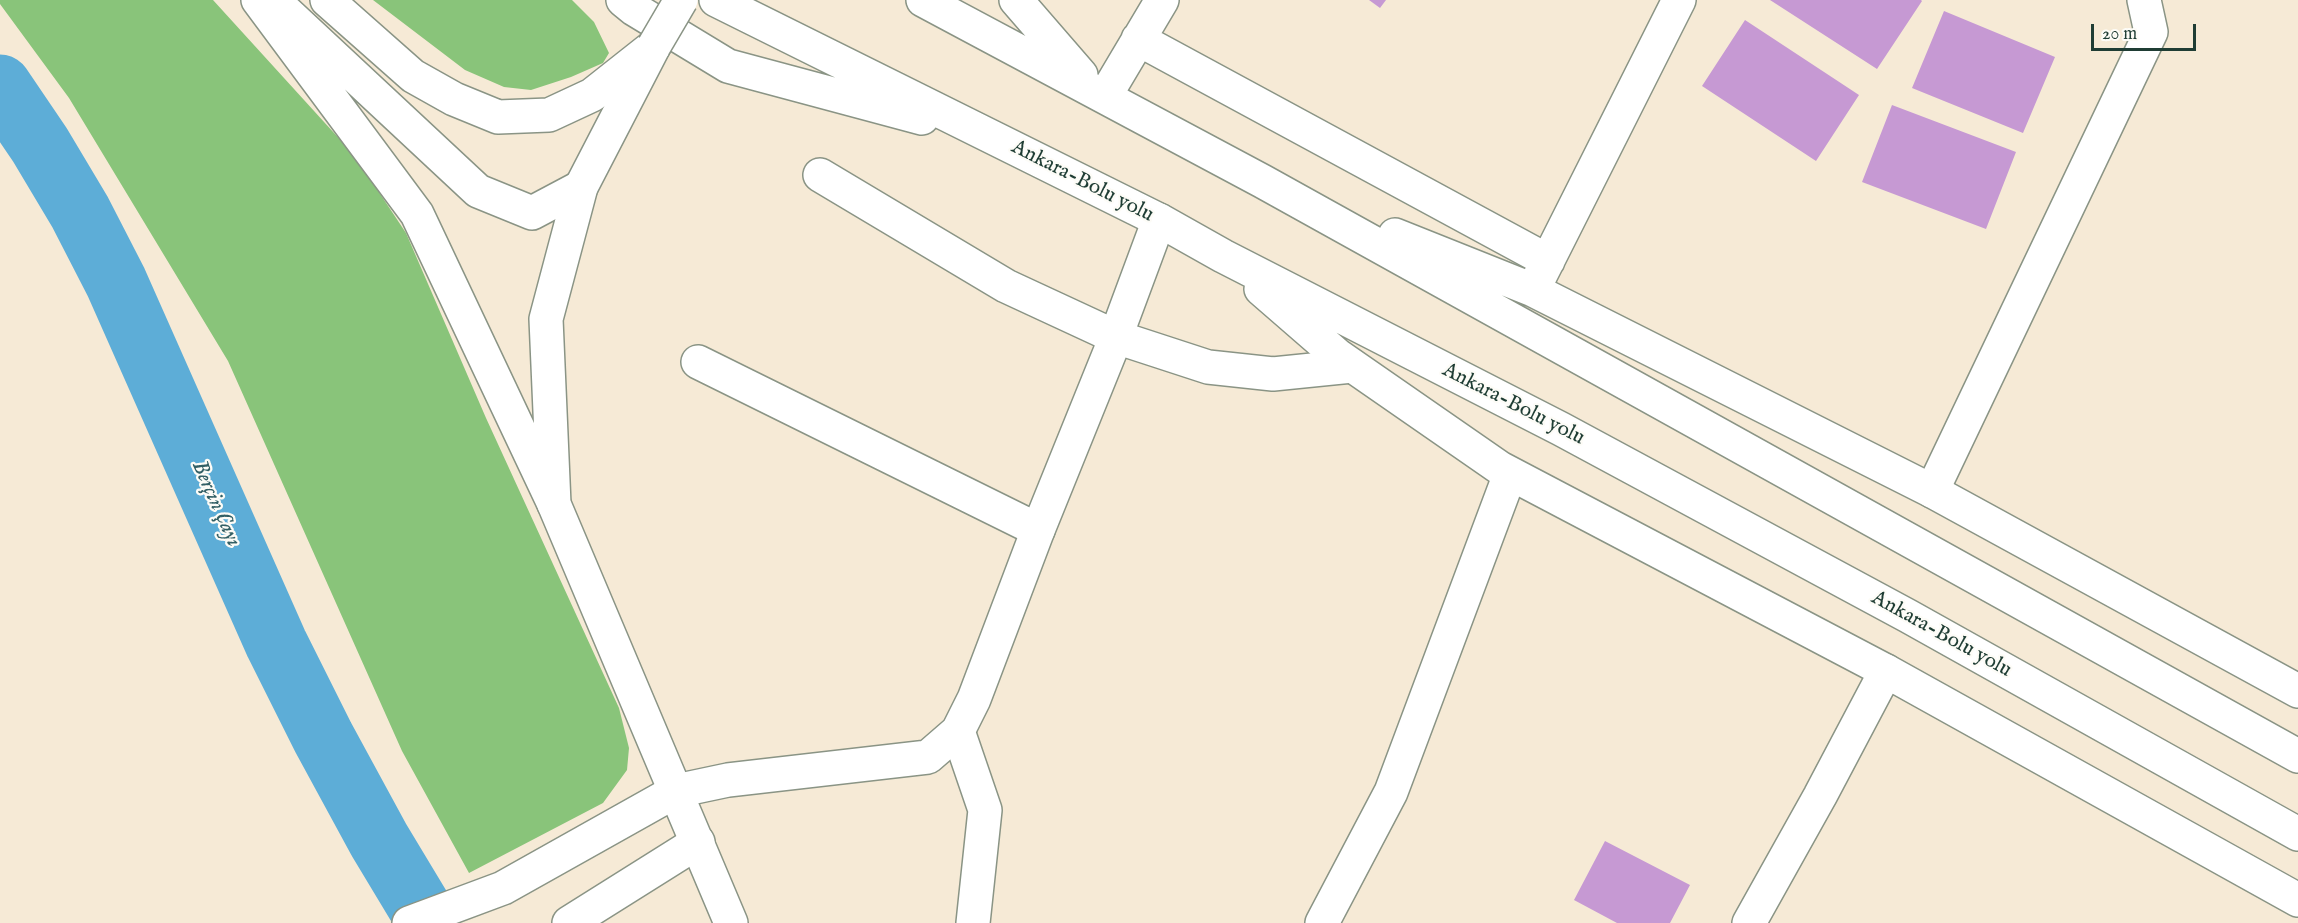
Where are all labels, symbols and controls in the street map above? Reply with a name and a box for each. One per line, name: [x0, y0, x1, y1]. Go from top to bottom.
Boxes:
scale bar: [2094, 12, 2199, 50]
text: 20 m: [2102, 23, 2137, 46]
street label: Ankara-Bolu yolu: [1007, 135, 1157, 229]
street label: Ankara-Bolu yolu: [1438, 358, 1588, 452]
water label: Berçin Çayı: [184, 457, 246, 551]
street label: Ankara-Bolu yolu: [1867, 586, 2015, 684]

